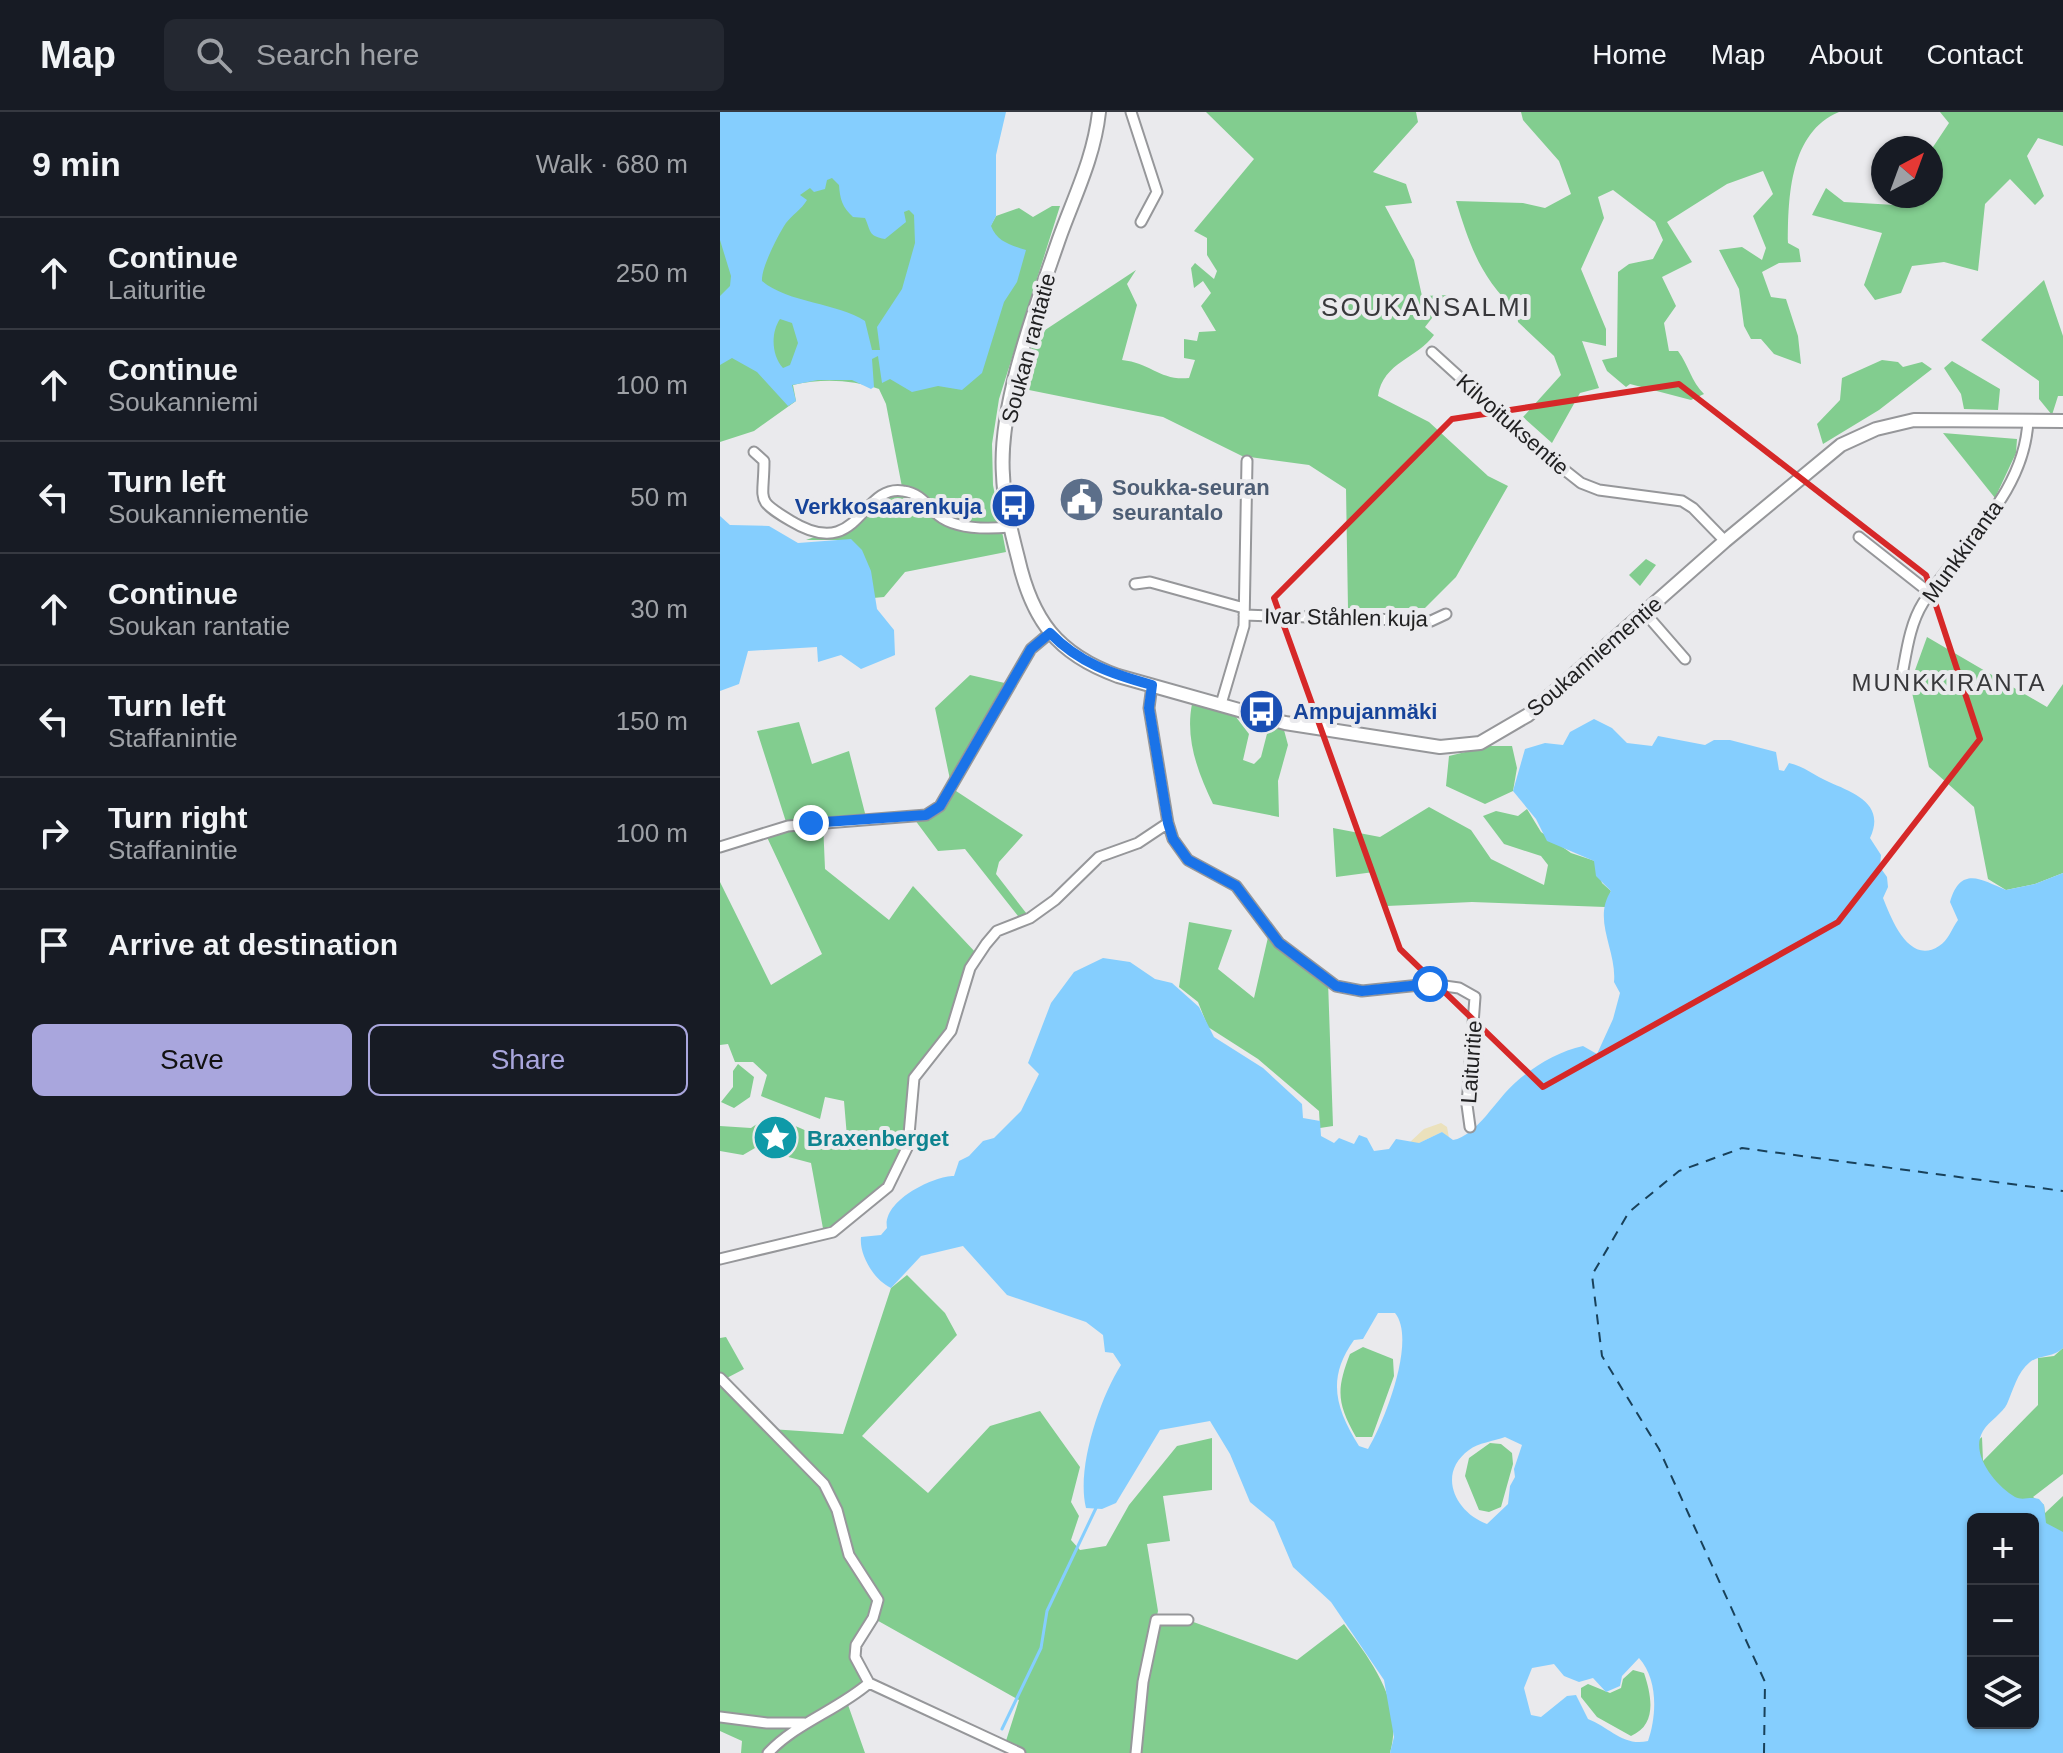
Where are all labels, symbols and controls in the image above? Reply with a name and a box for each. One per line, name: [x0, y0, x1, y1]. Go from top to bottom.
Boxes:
search box: [164, 19, 724, 91]
icon: search: [192, 33, 236, 77]
text: Map: [40, 34, 116, 76]
text: Search here: [256, 38, 419, 71]
text: Home: [1592, 39, 1667, 70]
text: Map: [1711, 39, 1765, 70]
text: About: [1809, 39, 1883, 70]
text: Contact: [1927, 39, 2023, 70]
north arrow: [1871, 136, 1943, 208]
text: 9 min: [32, 145, 121, 183]
text: Walk · 680 m: [536, 149, 688, 179]
text: Continue: [108, 241, 238, 274]
icon: ahead: [32, 251, 76, 295]
text: 250 m: [616, 258, 688, 288]
street label: Soukan rantatie: [996, 270, 1061, 426]
text: Laituritie: [108, 275, 206, 305]
district label: SOUKANSALMI: [1321, 292, 1531, 322]
text: Continue: [108, 353, 238, 386]
icon: ahead: [32, 363, 76, 407]
street label: Kilvoituksentie: [1451, 369, 1574, 480]
text: 100 m: [616, 370, 688, 400]
text: Soukanniemi: [108, 387, 258, 417]
text: Turn left: [108, 465, 226, 498]
icon: left: [32, 475, 76, 519]
place label: Soukka-seuran seurantalo: [1112, 475, 1270, 525]
public building icon: Soukka-seuran seurantalo: [1057, 476, 1105, 524]
text: 50 m: [630, 482, 688, 512]
bus stop icon: Verkkosaarenkuja: [989, 482, 1037, 530]
place label: Verkkosaarenkuja: [795, 494, 983, 519]
street label: Munkkiranta: [1917, 495, 2008, 607]
text: Soukanniementie: [108, 499, 309, 529]
text: Continue: [108, 577, 238, 610]
icon: ahead: [32, 587, 76, 631]
street label: Soukanniementie: [1522, 591, 1667, 722]
text: 30 m: [630, 594, 688, 624]
street label: Ivar Ståhlen kuja: [1264, 604, 1429, 631]
text: Soukan rantatie: [108, 611, 290, 641]
district label: MUNKKIRANTA: [1852, 669, 2046, 696]
bus stop icon: Ampujanmäki: [1238, 687, 1286, 735]
text: Turn left: [108, 689, 226, 722]
icon: left: [32, 699, 76, 743]
place label: Ampujanmäki: [1293, 699, 1437, 724]
text: 150 m: [616, 706, 688, 736]
text: Staffanintie: [108, 723, 238, 753]
text: Turn right: [108, 801, 247, 834]
route end: [793, 805, 829, 841]
icon: right: [32, 811, 76, 855]
text: 100 m: [616, 818, 688, 848]
text: Staffanintie: [108, 835, 238, 865]
icon: arrive: [32, 923, 76, 967]
text: Arrive at destination: [108, 928, 398, 961]
route start: [1412, 966, 1448, 1002]
street label: Laituritie: [1456, 1020, 1487, 1104]
button: Save: [32, 1024, 352, 1096]
button: Share: [368, 1024, 688, 1096]
place icon: Braxenberget: [752, 1114, 800, 1162]
place label: Braxenberget: [807, 1126, 950, 1151]
map controls: [1967, 1513, 2039, 1729]
button: +: [1967, 1513, 2039, 1585]
button: −: [1967, 1585, 2039, 1657]
button: layers: [1967, 1657, 2039, 1729]

